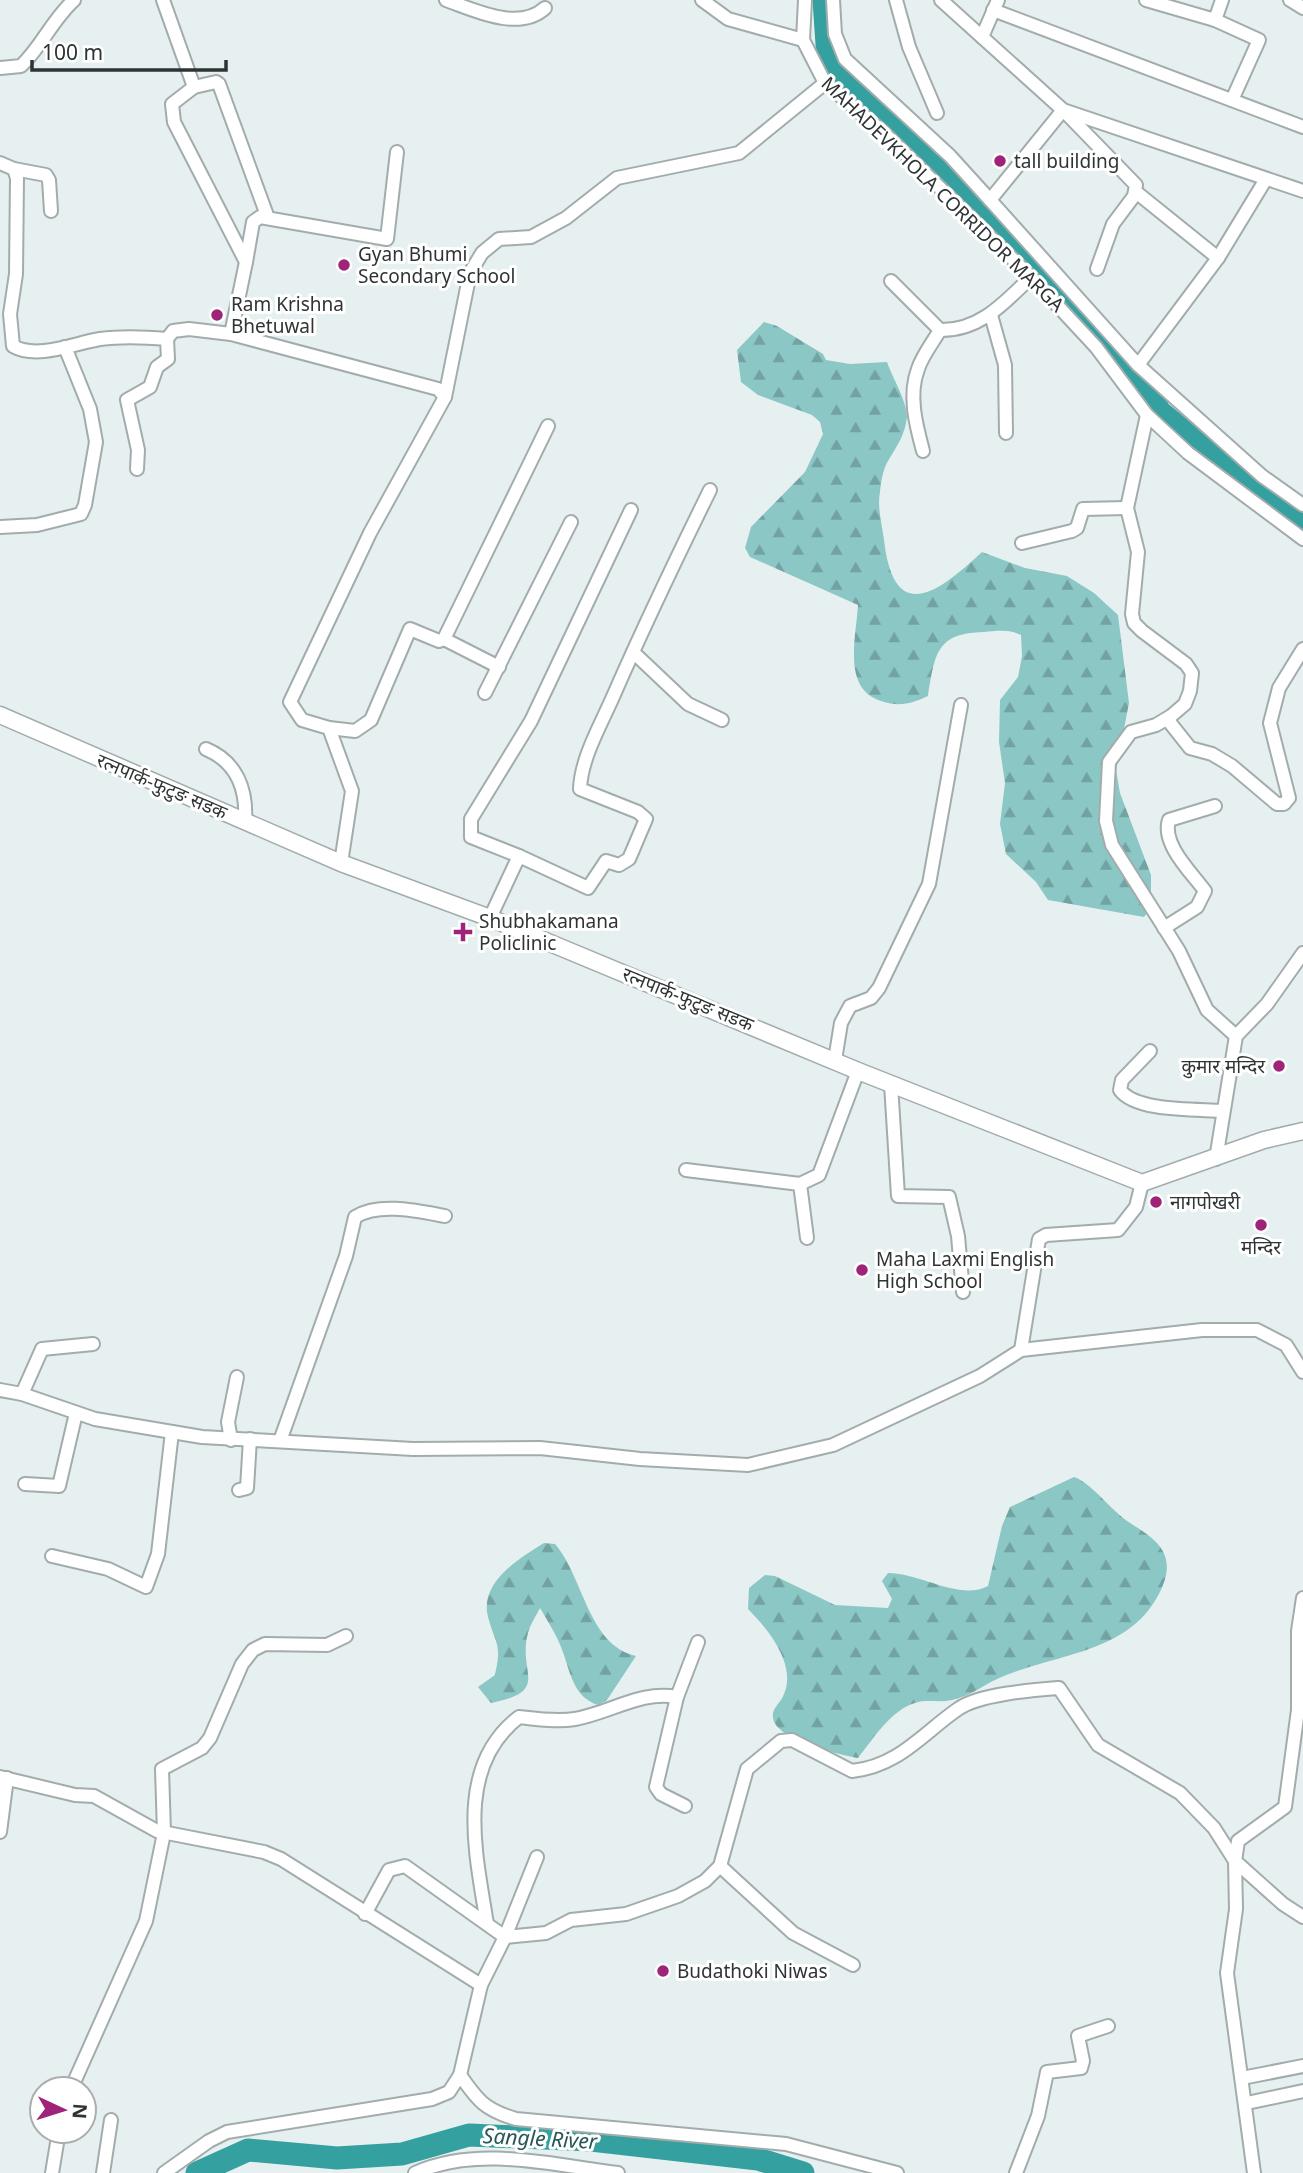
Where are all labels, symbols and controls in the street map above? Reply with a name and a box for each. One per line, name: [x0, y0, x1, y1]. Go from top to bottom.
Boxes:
scale bar: [32, 28, 226, 72]
text: 100 m: [42, 38, 103, 66]
street label: MAHADEVKHOLA CORRIDOR MARGA: [816, 71, 1071, 318]
place label: tall building: [1014, 148, 1120, 174]
marker: tall building: [992, 153, 1008, 169]
place label: Gyan Bhumi Secondary School: [358, 241, 516, 289]
marker: Gyan Bhumi Secondary School: [336, 257, 352, 273]
place label: Ram Krishna Bhetuwal: [231, 291, 344, 339]
marker: Ram Krishna Bhetuwal: [209, 307, 225, 323]
street label: रत्नपार्क-फुटुङ सडक: [93, 747, 232, 825]
place label: Shubhakamana Policlinic: [479, 908, 619, 956]
marker: Shubhakamana Policlinic: [453, 922, 473, 942]
street label: रत्नपार्क-फुटुङ सडक: [618, 961, 758, 1037]
place label: कुमार मन्दिर: [1181, 1053, 1266, 1079]
marker: कुमार मन्दिर: [1271, 1058, 1287, 1074]
place label: नागपोखरी: [1170, 1189, 1241, 1215]
marker: नागपोखरी: [1148, 1194, 1164, 1210]
marker: मन्दिर: [1253, 1217, 1269, 1233]
place label: मन्दिर: [1241, 1234, 1282, 1260]
place label: Maha Laxmi English High School: [876, 1246, 1054, 1294]
marker: Maha Laxmi English High School: [854, 1262, 870, 1278]
place label: Budathoki Niwas: [677, 1958, 828, 1984]
marker: Budathoki Niwas: [655, 1963, 671, 1979]
north arrow: [28, 2075, 98, 2145]
text: N: [66, 2103, 93, 2120]
water label: Sangle River: [482, 2121, 599, 2155]

